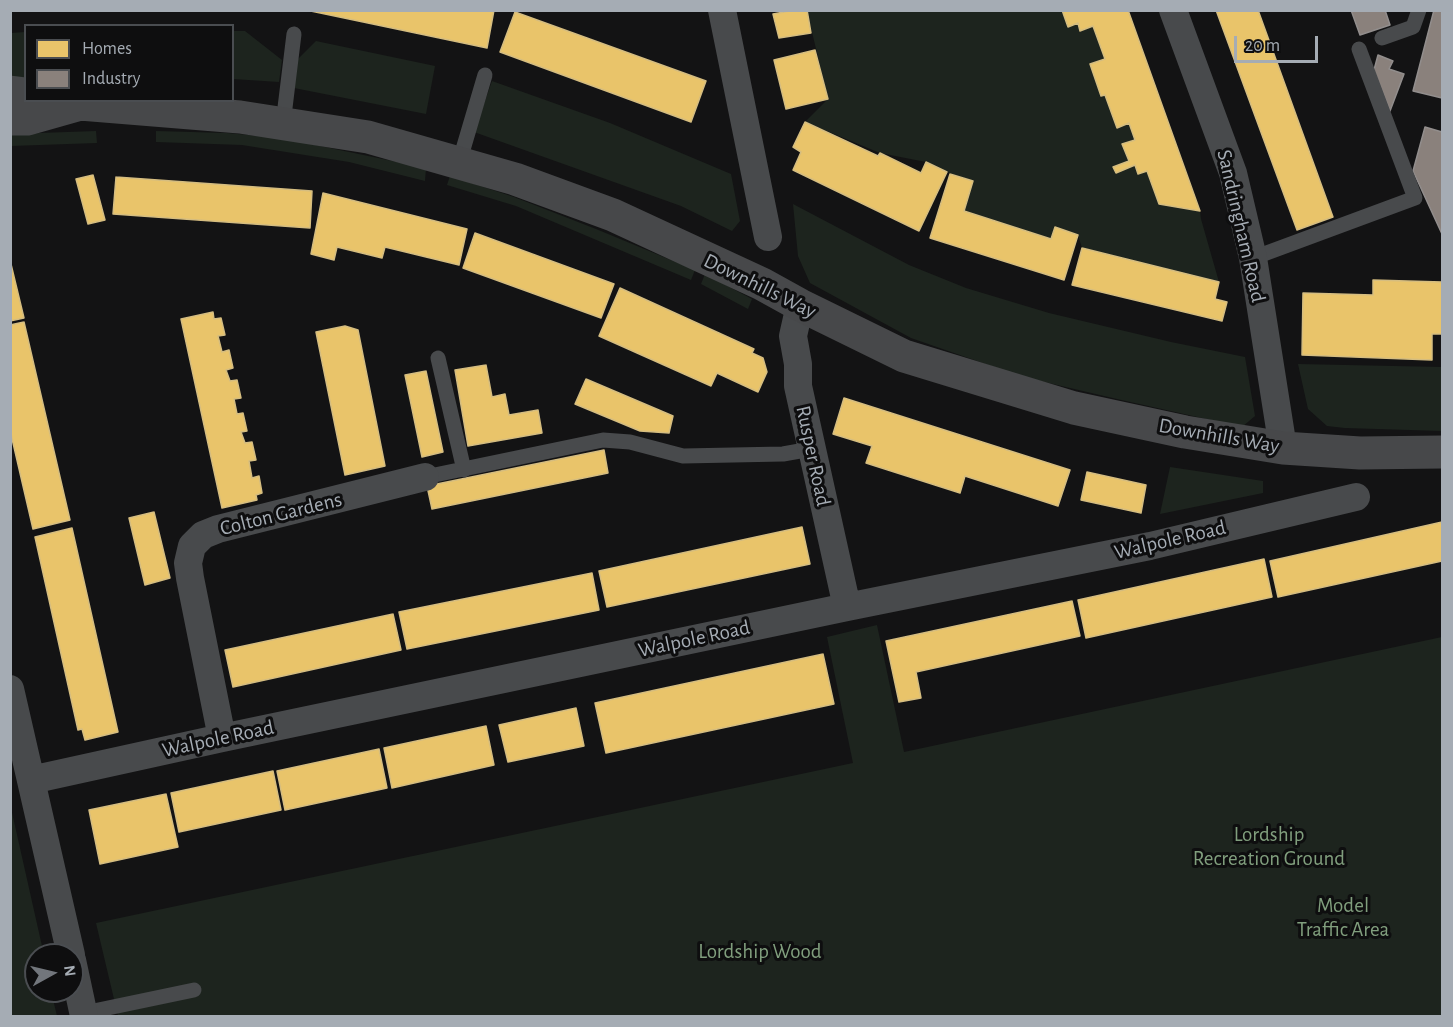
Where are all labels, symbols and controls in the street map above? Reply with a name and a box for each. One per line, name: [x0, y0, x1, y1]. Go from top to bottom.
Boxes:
legend: [24, 24, 234, 102]
scale bar: [1237, 24, 1321, 62]
text: 20 m: [1245, 37, 1280, 55]
text: Homes: [82, 40, 132, 58]
text: Industry: [82, 70, 141, 88]
street label: Sandringham Road: [1211, 147, 1271, 305]
street label: Downhills Way: [700, 248, 820, 324]
street label: Rusper Road: [790, 403, 836, 509]
street label: Downhills Way: [1157, 413, 1281, 459]
street label: Colton Gardens: [217, 487, 345, 541]
street label: Walpole Road: [1112, 515, 1228, 565]
street label: Walpole Road: [636, 615, 752, 663]
street label: Walpole Road: [160, 715, 276, 763]
park label: Lordship Recreation Ground: [1193, 822, 1345, 872]
park label: Model Traffic Area: [1297, 893, 1389, 943]
park label: Lordship Wood: [698, 939, 822, 965]
north arrow: [24, 943, 84, 1003]
text: N: [61, 964, 79, 977]

